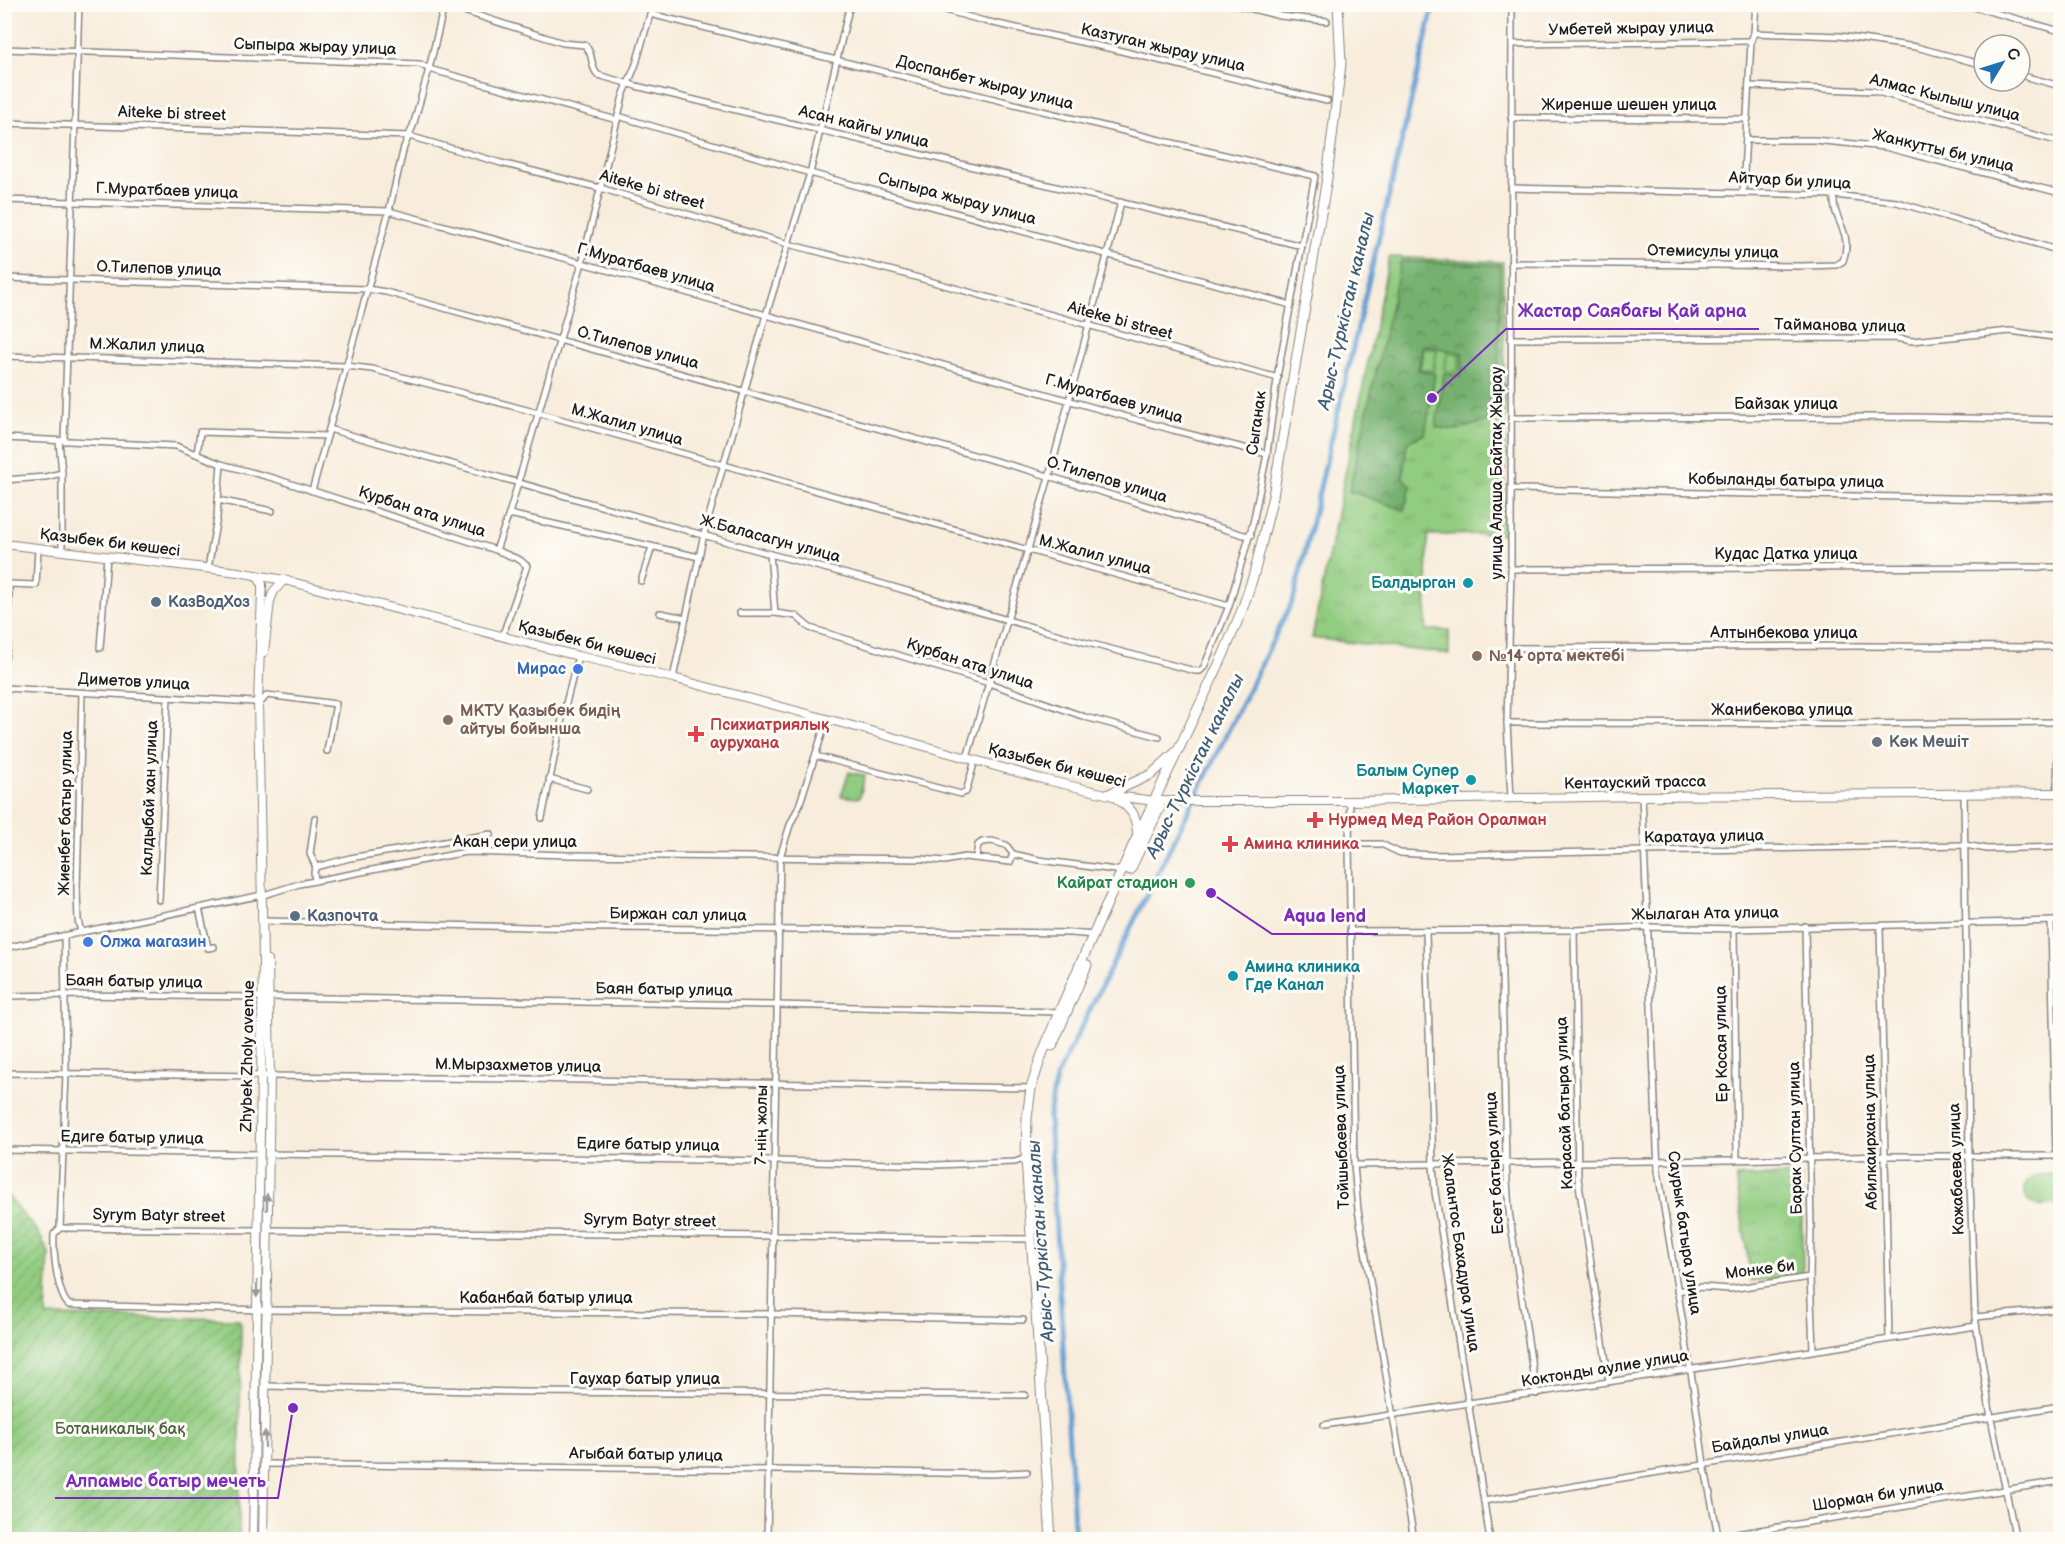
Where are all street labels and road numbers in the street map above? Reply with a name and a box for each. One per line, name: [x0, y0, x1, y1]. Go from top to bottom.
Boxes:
street label: Умбетей жырау улица: [1548, 18, 1714, 40]
street label: Казтуган жырау улица: [1079, 20, 1248, 76]
street label: Сыпыра жырау улица: [233, 35, 397, 59]
street label: Доспанбет жырау улица: [894, 52, 1076, 114]
street label: Алмас Кылыш улица: [1867, 70, 2023, 126]
street label: Жиренше шешен улица: [1541, 96, 1717, 115]
street label: Асан кайгы улица: [796, 101, 932, 153]
street label: Aiteke bi street: [118, 103, 226, 125]
street label: Жанкутты би улица: [1870, 125, 2017, 177]
street label: Aiteke bi street: [597, 166, 707, 214]
street label: Айтуар би улица: [1727, 168, 1852, 194]
street label: Сыпыра жырау улица: [876, 169, 1039, 229]
street label: Г.Муратбаев улица: [95, 179, 239, 203]
street label: Г.Муратбаев улица: [575, 239, 718, 297]
street label: Отемисулы улица: [1647, 241, 1780, 263]
street label: О.Тилепов улица: [96, 257, 223, 281]
street label: Aiteke bi street: [1065, 298, 1175, 344]
street label: Тайманова улица: [1774, 315, 1907, 337]
street label: О.Тилепов улица: [575, 323, 702, 374]
street label: М.Жалил улица: [89, 334, 206, 358]
street label: улица Алаша Байтақ Жырау: [1488, 366, 1507, 579]
street label: Г.Муратбаев улица: [1043, 370, 1186, 428]
street label: Сыганак: [1243, 389, 1271, 456]
street label: Байзак улица: [1734, 395, 1839, 414]
street label: М.Жалил улица: [569, 400, 686, 450]
street label: О.Тилепов улица: [1044, 453, 1170, 508]
street label: Кобыланды батыра улица: [1688, 470, 1885, 492]
street label: Курбан ата улица: [356, 482, 489, 542]
street label: Ж.Баласагун улица: [698, 511, 843, 567]
street label: Қазыбек би көшесі: [39, 525, 181, 561]
street label: М.Жалил улица: [1037, 531, 1154, 579]
street label: Кудас Датка улица: [1714, 545, 1858, 564]
street label: Қазыбек би көшесі: [516, 617, 658, 669]
street label: Алтынбекова улица: [1709, 624, 1858, 643]
street label: Курбан ата улица: [904, 634, 1037, 694]
street label: Диметов улица: [78, 670, 191, 694]
street label: Жанибекова улица: [1711, 701, 1854, 720]
street label: Калдыбай хан улица: [138, 719, 162, 876]
street label: Жиенбет батыр улица: [55, 730, 77, 896]
street label: Қазыбек би көшесі: [986, 740, 1128, 792]
street label: Кентауский трасса: [1564, 772, 1707, 794]
street label: Каратауа улица: [1644, 826, 1765, 848]
street label: Акан сери улица: [452, 833, 578, 852]
street label: Жылаган Ата улица: [1631, 903, 1780, 925]
street label: Биржан сал улица: [609, 904, 747, 926]
street label: Баян батыр улица: [65, 971, 203, 993]
street label: Zhybek Zholy avenue: [237, 979, 259, 1133]
street label: Баян батыр улица: [595, 979, 733, 1001]
street label: Ер Косая улица: [1711, 985, 1733, 1103]
street label: Карасай батыра улица: [1552, 1016, 1578, 1190]
street label: Абилкаирхана улица: [1860, 1054, 1882, 1211]
street label: М.Мырзахметов улица: [435, 1055, 602, 1077]
street label: Барак Султан улица: [1785, 1061, 1807, 1215]
street label: Тойшыбаева улица: [1330, 1064, 1354, 1209]
street label: 7-нің жолы: [752, 1085, 772, 1165]
street label: Есет батыра улица: [1482, 1090, 1508, 1235]
street label: Кожабаева улица: [1945, 1102, 1969, 1235]
street label: Едиге батыр улица: [60, 1127, 204, 1149]
street label: Едиге батыр улица: [576, 1134, 720, 1156]
street label: Саурык батыра улица: [1663, 1150, 1705, 1317]
street label: Жалантос Бахадура улица: [1437, 1153, 1483, 1354]
street label: Syrym Batyr street: [92, 1205, 226, 1227]
street label: Syrym Batyr street: [583, 1210, 717, 1232]
street label: Монке би: [1724, 1256, 1796, 1284]
street label: Кабанбай батыр улица: [459, 1289, 633, 1308]
street label: Коктонды аулие улица: [1520, 1346, 1691, 1392]
street label: Гаухар батыр улица: [570, 1370, 721, 1389]
street label: Байдалы улица: [1710, 1420, 1830, 1458]
street label: Агыбай батыр улица: [568, 1444, 724, 1466]
street label: Шорман би улица: [1811, 1476, 1945, 1516]

